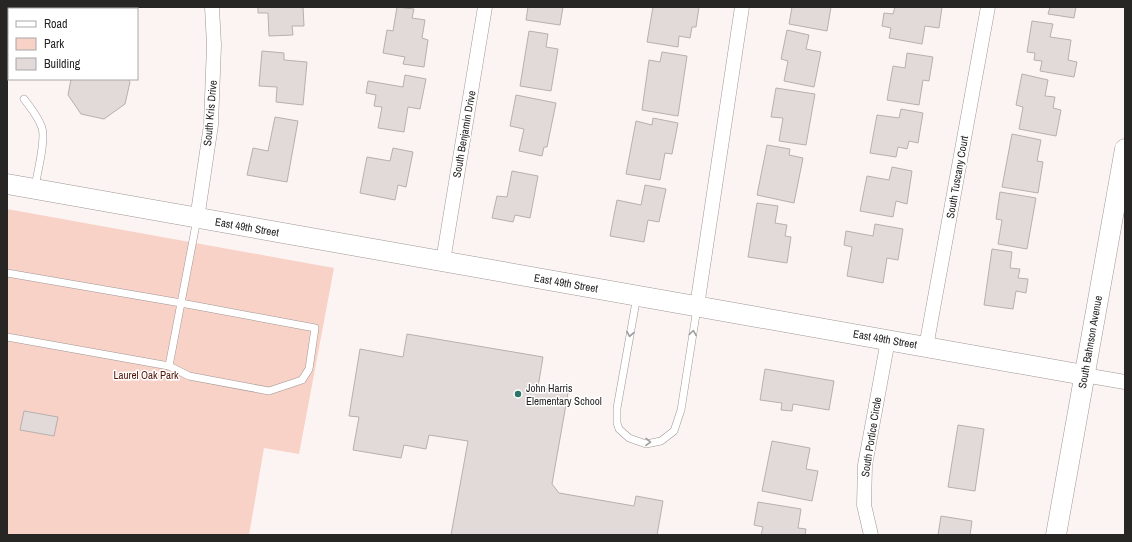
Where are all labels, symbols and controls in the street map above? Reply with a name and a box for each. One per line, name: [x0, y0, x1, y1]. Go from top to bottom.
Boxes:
legend: [8, 8, 138, 80]
text: Road: [44, 16, 68, 32]
text: Park: [44, 36, 64, 52]
text: Building: [44, 56, 81, 72]
street label: South Kris Drive: [200, 79, 220, 147]
street label: South Benjamin Drive: [449, 89, 479, 179]
street label: South Tuscany Court: [943, 134, 971, 219]
street label: East 49th Street: [214, 214, 281, 240]
street label: East 49th Street: [533, 270, 600, 296]
street label: South Bahnson Avenue: [1075, 294, 1105, 390]
street label: East 49th Street: [852, 326, 919, 352]
one-way arrow: [688, 330, 697, 336]
one-way arrow: [626, 331, 635, 337]
park label: Laurel Oak Park: [113, 368, 179, 382]
place label: John Harris Elementary School: [526, 381, 602, 408]
marker: John Harris Elementary School: [513, 389, 523, 399]
street label: South Portice Circle: [858, 396, 884, 478]
one-way arrow: [646, 438, 652, 446]

